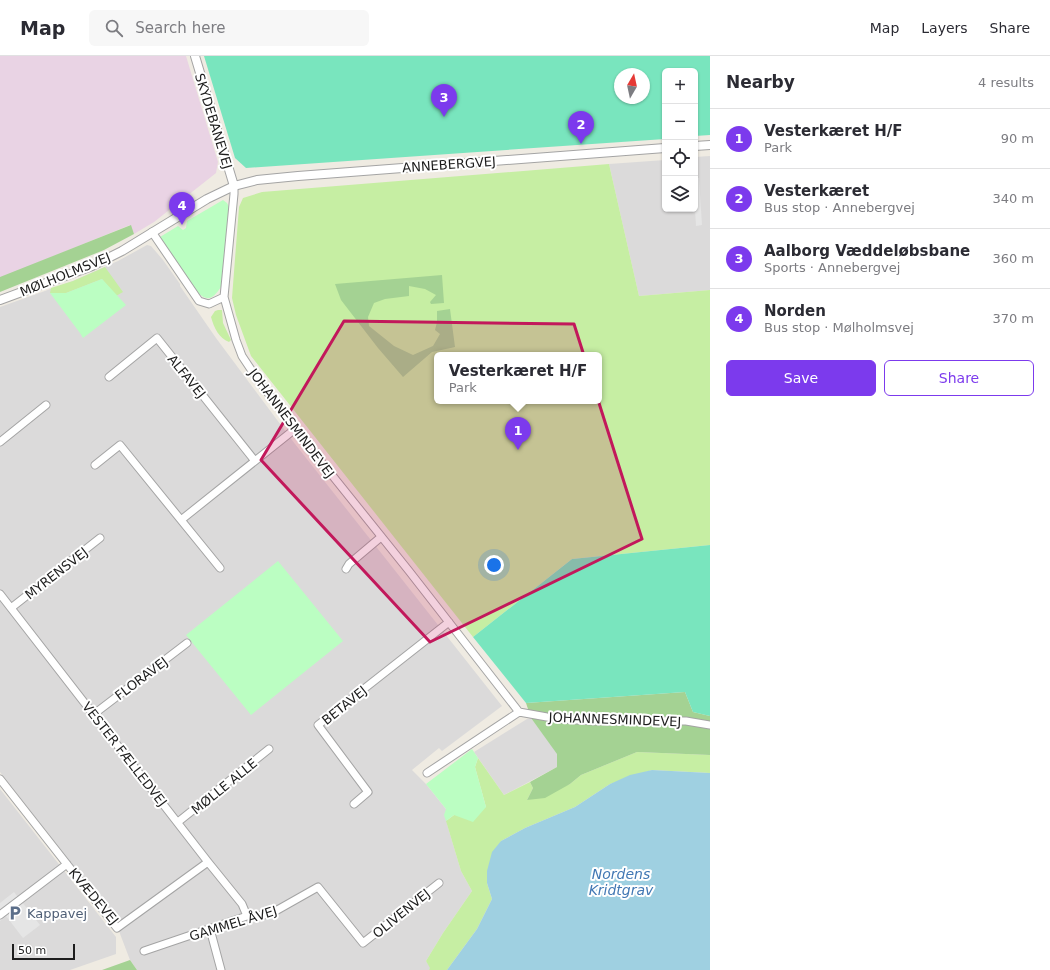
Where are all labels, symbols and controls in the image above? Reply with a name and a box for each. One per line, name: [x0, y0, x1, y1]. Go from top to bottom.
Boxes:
search box: [89, 10, 369, 46]
text: Map: [20, 17, 65, 39]
icon: search: [103, 17, 125, 39]
text: Search here: [135, 19, 225, 37]
text: Map: [870, 20, 899, 36]
text: Layers: [921, 20, 968, 36]
text: Share: [990, 20, 1030, 36]
north arrow: [614, 68, 650, 104]
map controls: [662, 68, 698, 212]
button: +: [662, 68, 698, 104]
street label: SKYDEBANEVEJ: [192, 72, 235, 171]
text: Nearby: [726, 72, 795, 92]
text: 4 results: [978, 75, 1034, 90]
pin: 3: [431, 84, 457, 117]
button: −: [662, 104, 698, 140]
pin: 2: [568, 111, 594, 144]
text: Vesterkæret H/F: [764, 122, 903, 140]
text: 1: [734, 131, 744, 146]
text: 90 m: [1001, 131, 1034, 146]
button: locate: [662, 140, 698, 176]
text: Park: [764, 140, 792, 155]
street label: ANNEBERGVEJ: [402, 154, 496, 175]
button: layers: [662, 176, 698, 212]
text: Vesterkæret: [764, 182, 869, 200]
text: 2: [734, 191, 744, 206]
text: 340 m: [992, 191, 1034, 206]
pin: 4: [169, 192, 195, 225]
text: Bus stop · Annebergvej: [764, 200, 915, 215]
text: Aalborg Væddeløbsbane: [764, 242, 970, 260]
street label: MØLHOLMSVEJ: [18, 249, 113, 299]
text: 3: [734, 251, 744, 266]
text: 360 m: [992, 251, 1034, 266]
text: Sports · Annebergvej: [764, 260, 900, 275]
text: Norden: [764, 302, 826, 320]
text: 4: [734, 311, 744, 326]
text: 370 m: [992, 311, 1034, 326]
text: Bus stop · Mølholmsvej: [764, 320, 914, 335]
street label: ALFAVEJ: [165, 352, 209, 401]
popup: [434, 352, 602, 404]
button: Save: [726, 360, 876, 396]
button: Share: [884, 360, 1034, 396]
text: Vesterkæret H/F: [449, 362, 587, 380]
street label: JOHANNESMINDEVEJ: [245, 365, 337, 481]
text: Park: [449, 380, 477, 395]
pin: 1: [505, 417, 531, 450]
street label: MYRENSVEJ: [22, 544, 91, 602]
your location: [484, 555, 504, 575]
street label: FLORAVEJ: [112, 654, 171, 703]
street label: BETAVEJ: [319, 683, 370, 728]
street label: VESTER FÆLLEDVEJ: [79, 699, 170, 809]
street label: JOHANNESMINDEVEJ: [547, 710, 682, 729]
street label: MØLLE ALLE: [189, 755, 260, 817]
street label: KVÆDEVEJ: [66, 865, 122, 928]
water label: Nordens Kridtgrav: [589, 866, 654, 898]
street label: OLIVENVEJ: [370, 886, 433, 941]
street label: GAMMEL ÅVEJ: [188, 903, 279, 944]
parking icon: Kappavej: [6, 904, 24, 922]
place label: Kappavej: [27, 906, 87, 921]
scale bar: [12, 942, 75, 961]
text: 50 m: [18, 944, 46, 957]

